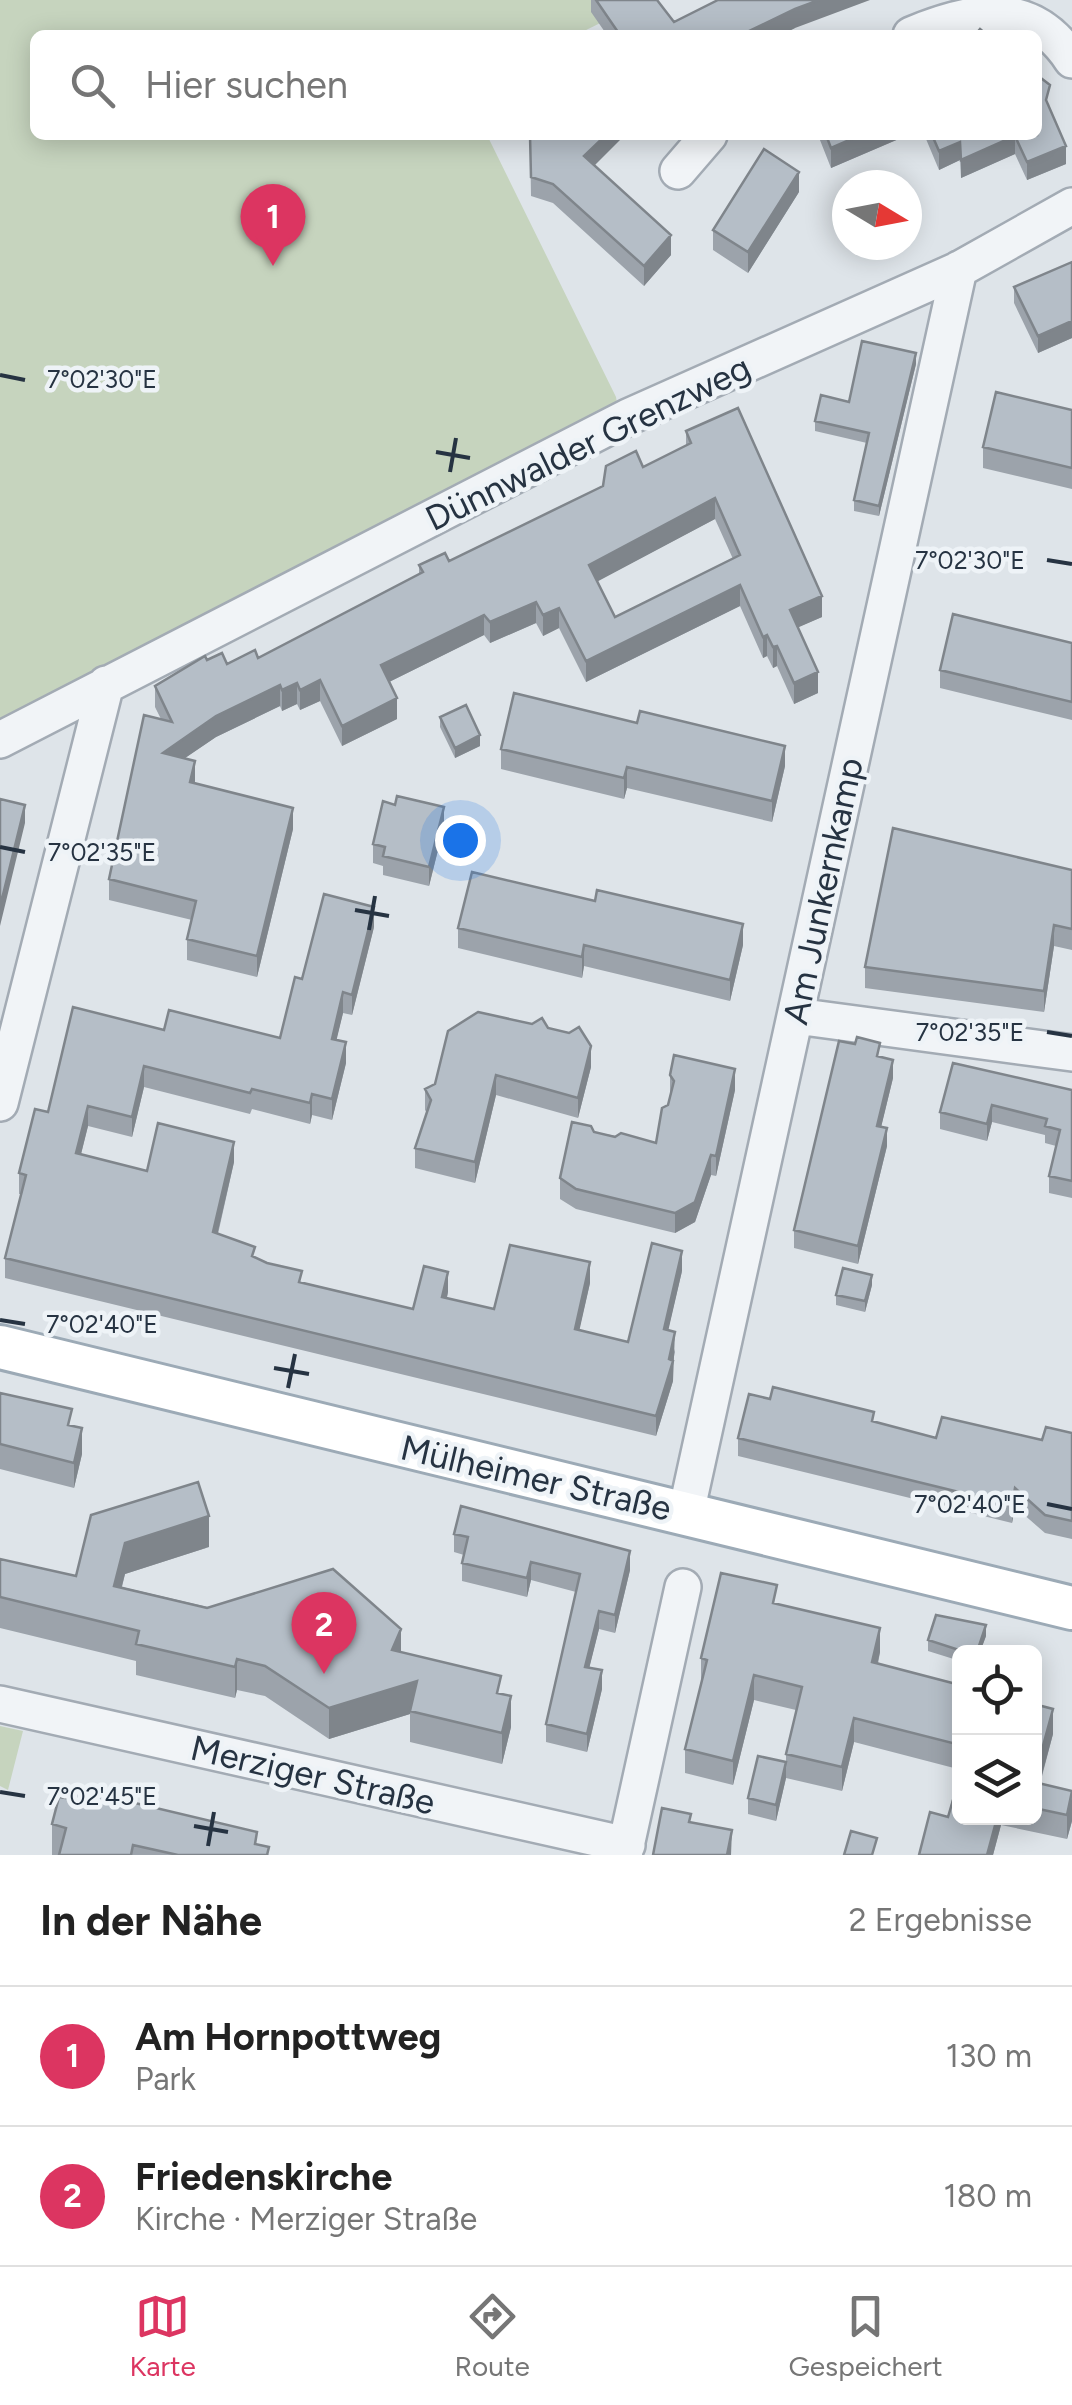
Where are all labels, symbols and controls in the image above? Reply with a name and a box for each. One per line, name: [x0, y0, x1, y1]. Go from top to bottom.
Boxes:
search box: [30, 30, 1042, 140]
icon: search: [65, 58, 120, 113]
text: Hier suchen: [145, 62, 348, 108]
north arrow: [832, 170, 922, 260]
pin: 1: [240, 184, 306, 266]
street label: Dünnwalder Grenzweg: [419, 346, 757, 540]
text: 7°02'30"E: [47, 364, 157, 394]
text: 7°02'30"E: [915, 545, 1025, 575]
street label: Am Junkernkamp: [774, 754, 872, 1028]
your location: [435, 815, 486, 866]
text: 7°02'35"E: [48, 837, 156, 867]
text: 7°02'35"E: [916, 1017, 1024, 1047]
text: 7°02'40"E: [46, 1309, 158, 1339]
street label: Mülheimer Straße: [397, 1426, 675, 1530]
text: 7°02'40"E: [914, 1489, 1026, 1519]
pin: 2: [292, 1592, 356, 1674]
map controls: [952, 1645, 1042, 1825]
button: locate: [952, 1645, 1042, 1735]
street label: Merziger Straße: [187, 1727, 439, 1823]
button: layers: [952, 1735, 1042, 1825]
text: 7°02'45"E: [47, 1781, 157, 1811]
text: In der Nähe: [40, 1895, 262, 1946]
text: 2 Ergebnisse: [849, 1901, 1032, 1939]
text: Am Hornpottweg: [135, 2014, 441, 2060]
text: 1: [66, 2037, 79, 2075]
text: 130 m: [946, 2037, 1032, 2075]
text: Park: [135, 2060, 196, 2098]
text: Friedenskirche: [135, 2154, 392, 2200]
text: 2: [63, 2177, 82, 2215]
text: 180 m: [943, 2177, 1032, 2215]
text: Kirche · Merziger Straße: [135, 2200, 477, 2238]
tab: Karte: [129, 2289, 196, 2383]
tab: Route: [455, 2289, 530, 2383]
tab: Gespeichert: [789, 2289, 943, 2383]

